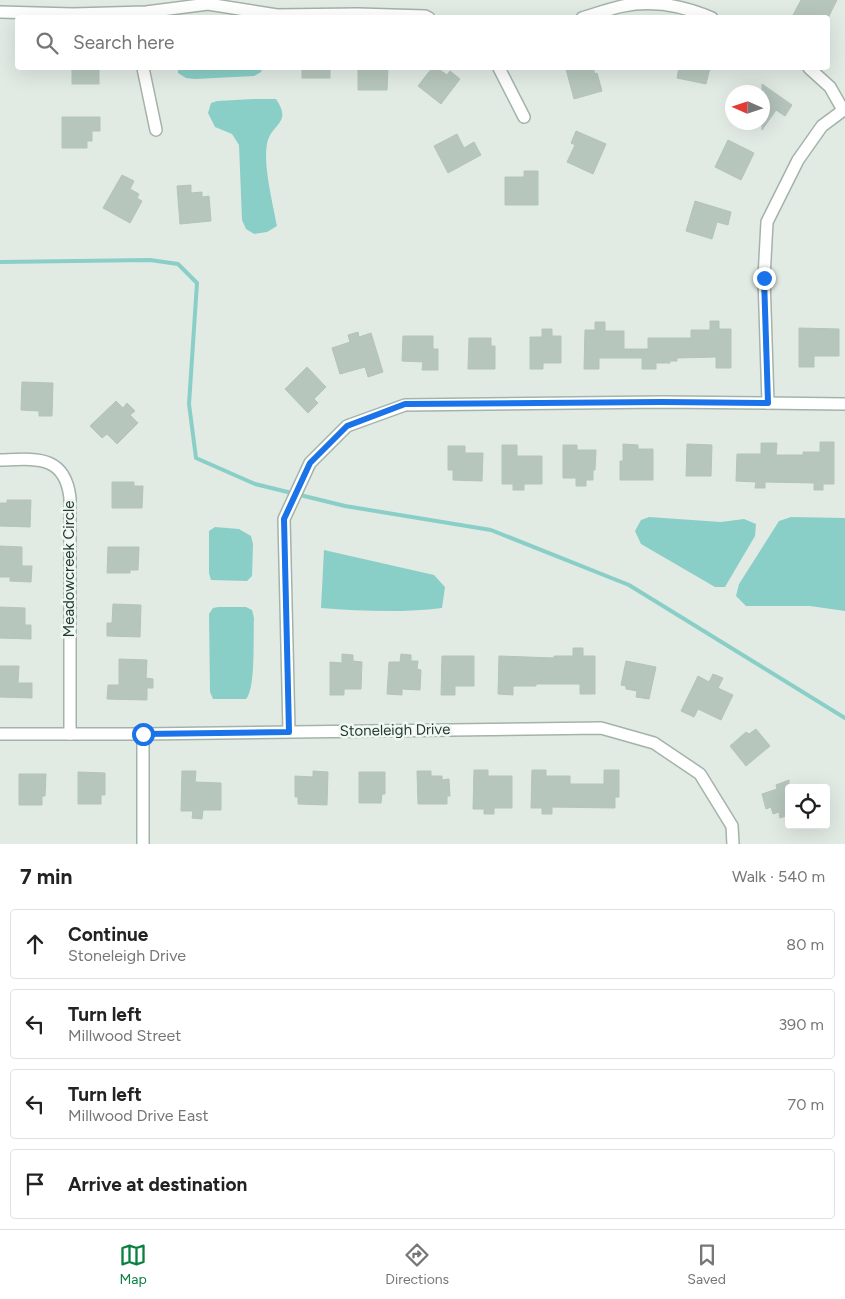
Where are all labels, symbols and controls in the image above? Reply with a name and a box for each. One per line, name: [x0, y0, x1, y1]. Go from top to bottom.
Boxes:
search box: [15, 15, 830, 70]
icon: search: [33, 29, 61, 57]
text: Search here: [73, 31, 175, 54]
north arrow: [725, 85, 770, 130]
route end: [753, 267, 776, 290]
street label: Meadowcreek Circle: [60, 501, 78, 637]
street label: Stoneleigh Drive: [340, 720, 450, 740]
route start: [132, 723, 155, 746]
map controls: [785, 784, 830, 829]
button: locate: [785, 784, 830, 829]
text: 7 min: [20, 864, 72, 889]
text: Walk · 540 m: [732, 867, 825, 886]
text: Continue: [68, 923, 148, 946]
icon: ahead: [21, 930, 49, 958]
text: 80 m: [786, 935, 824, 954]
text: Stoneleigh Drive: [68, 946, 186, 965]
text: Turn left: [68, 1003, 142, 1026]
icon: left: [21, 1010, 49, 1038]
text: 390 m: [778, 1015, 824, 1034]
text: Millwood Street: [68, 1026, 181, 1045]
text: Turn left: [68, 1083, 142, 1106]
icon: left: [21, 1090, 49, 1118]
text: 70 m: [788, 1095, 824, 1114]
text: Millwood Drive East: [68, 1106, 209, 1125]
icon: arrive: [21, 1170, 49, 1198]
text: Arrive at destination: [68, 1173, 247, 1196]
tab: Map: [119, 1241, 147, 1288]
tab: Directions: [385, 1241, 449, 1288]
tab: Saved: [687, 1241, 726, 1288]

